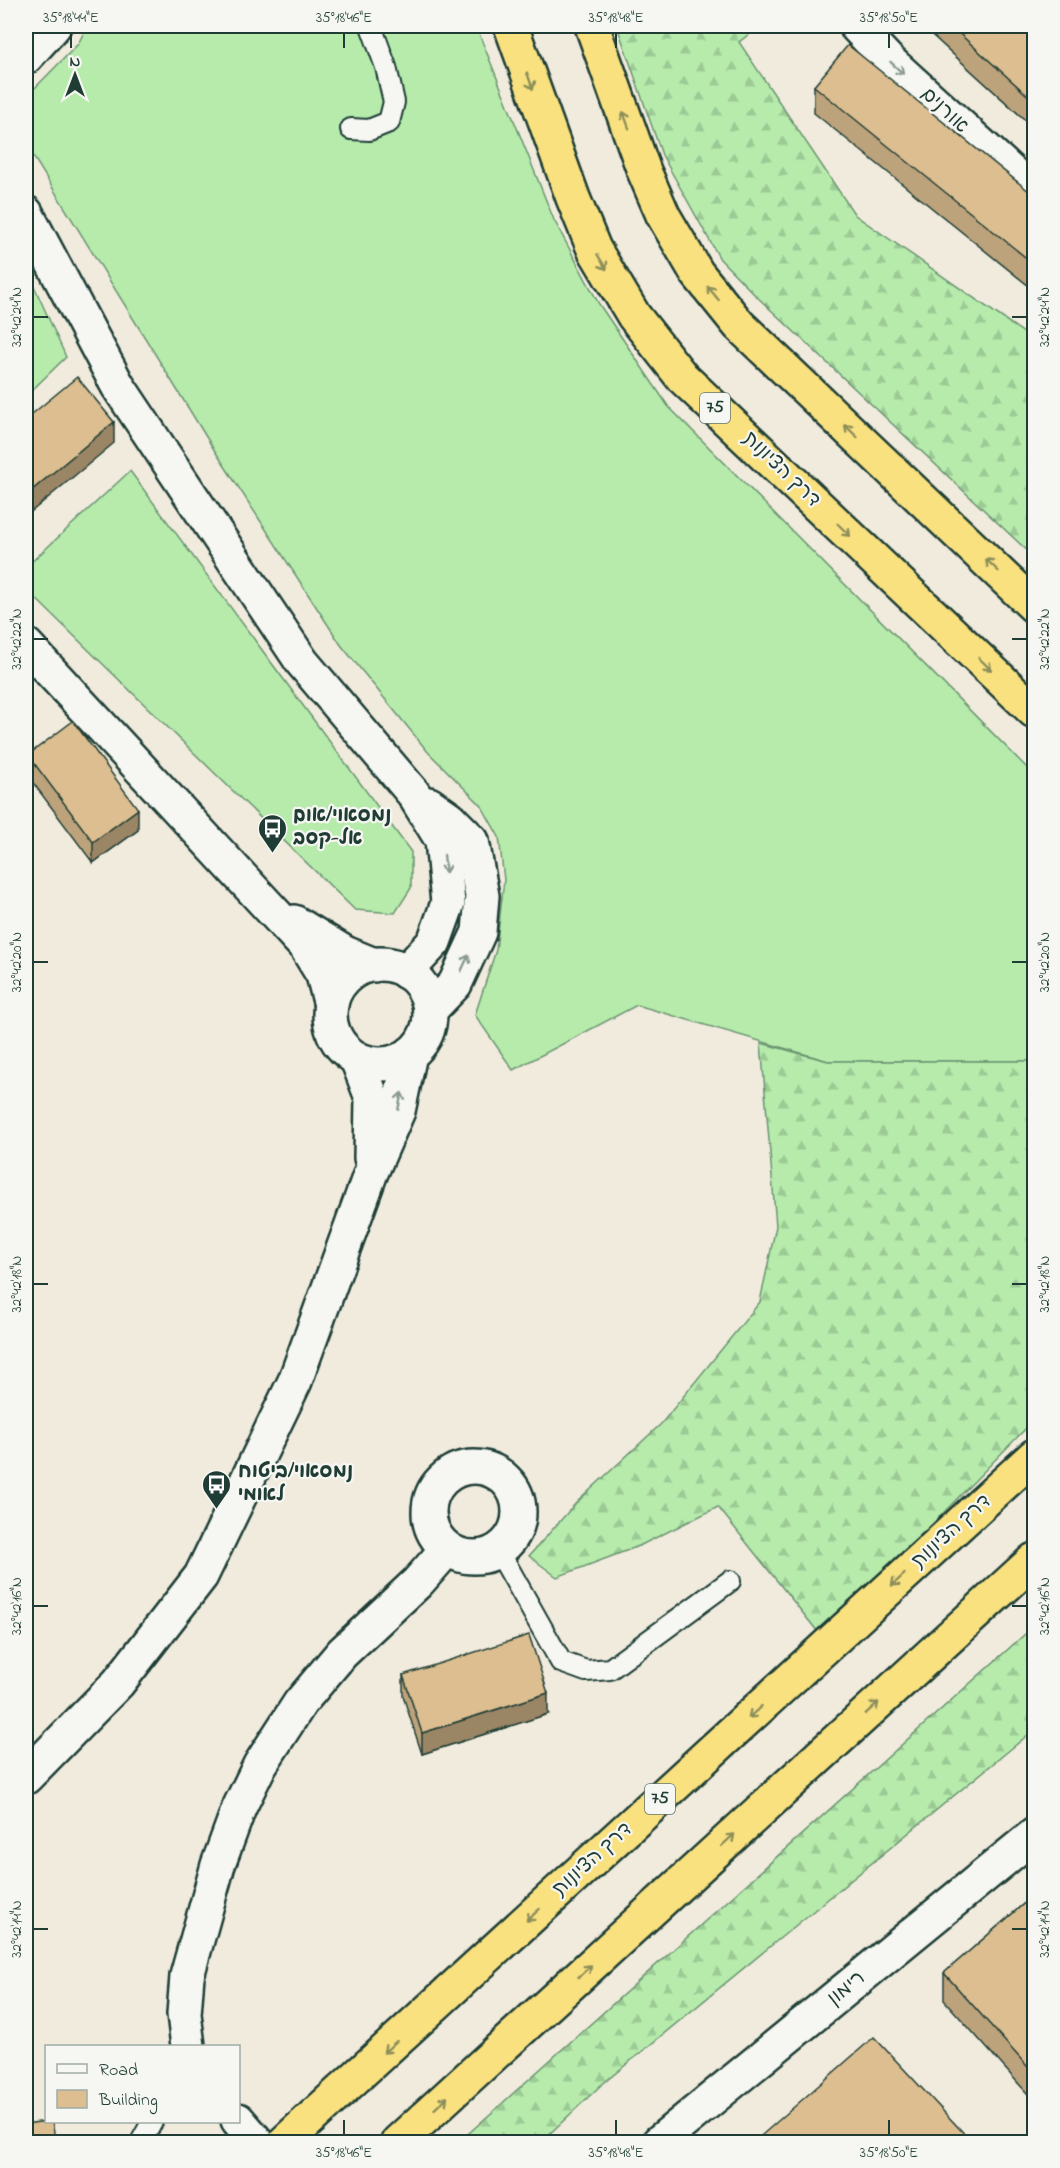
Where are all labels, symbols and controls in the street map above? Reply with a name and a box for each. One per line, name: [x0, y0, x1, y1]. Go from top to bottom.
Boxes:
text: 35°18'44"E: [43, 7, 99, 29]
text: 35°18'46"E: [316, 7, 372, 29]
text: 35°18'48"E: [588, 7, 644, 29]
text: 35°18'50"E: [860, 7, 918, 29]
north arrow: [45, 45, 105, 105]
text: N: [70, 50, 81, 74]
one-way arrow: [889, 61, 904, 75]
one-way arrow: [526, 71, 537, 89]
street label: אורנים: [913, 81, 975, 141]
one-way arrow: [619, 111, 630, 130]
one-way arrow: [596, 253, 608, 270]
one-way arrow: [707, 285, 720, 301]
text: 32°42'24"N: [6, 287, 28, 347]
text: 32°42'24"N: [1034, 287, 1056, 347]
road number: 75: [700, 393, 730, 423]
one-way arrow: [843, 424, 858, 438]
street label: דרך הציונות: [735, 425, 827, 515]
one-way arrow: [836, 522, 851, 537]
one-way arrow: [985, 558, 1000, 572]
text: 32°42'22"N: [6, 608, 28, 670]
text: 32°42'22"N: [1034, 608, 1056, 670]
one-way arrow: [977, 657, 992, 671]
place label: נמסאוי/אום אל-קסב: [293, 802, 392, 854]
bus stop icon: נמסאוי/אום אל-קסב: [256, 812, 288, 854]
one-way arrow: [439, 854, 450, 874]
text: 32°42'20"N: [6, 932, 28, 992]
text: 32°42'20"N: [1034, 932, 1056, 992]
one-way arrow: [459, 955, 471, 973]
one-way arrow: [395, 1092, 406, 1112]
text: 32°42'18"N: [6, 1256, 28, 1312]
text: 32°42'18"N: [1034, 1256, 1056, 1312]
place label: נמסאוי/ביטוח לאומי: [238, 1458, 353, 1510]
bus stop icon: נמסאוי/ביטוח לאומי: [201, 1468, 233, 1510]
street label: דרך הציונות: [906, 1488, 998, 1576]
one-way arrow: [891, 1573, 906, 1588]
text: 32°42'16"N: [6, 1577, 28, 1635]
text: 32°42'16"N: [1034, 1577, 1056, 1635]
one-way arrow: [865, 1701, 880, 1715]
one-way arrow: [747, 1705, 762, 1719]
road number: 75: [645, 1784, 675, 1814]
street label: דרך הציונות: [547, 1816, 639, 1904]
one-way arrow: [721, 1833, 736, 1847]
text: 32°42'14"N: [6, 1900, 28, 1958]
text: 32°42'14"N: [1034, 1900, 1056, 1958]
one-way arrow: [526, 1908, 541, 1922]
one-way arrow: [577, 1964, 592, 1978]
street label: רימון: [822, 1965, 872, 2013]
one-way arrow: [382, 2039, 397, 2054]
legend: [45, 2045, 240, 2123]
text: Road: [99, 2058, 138, 2084]
text: Building: [98, 2088, 158, 2115]
one-way arrow: [433, 2096, 448, 2110]
text: 35°18'46"E: [316, 2142, 372, 2164]
text: 35°18'48"E: [588, 2142, 644, 2164]
text: 35°18'50"E: [860, 2142, 918, 2164]

